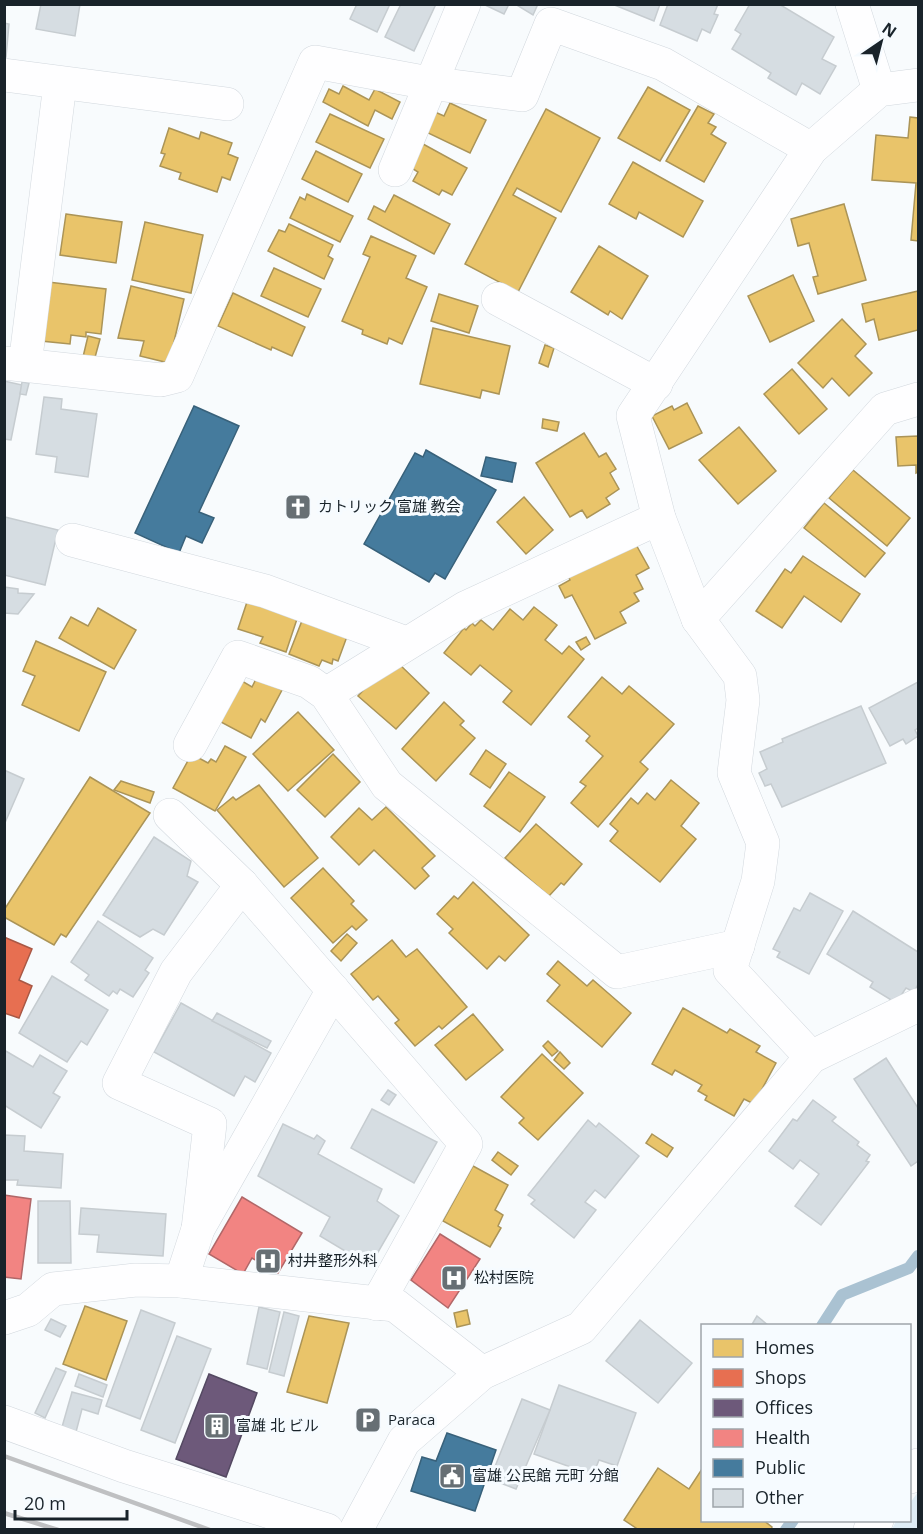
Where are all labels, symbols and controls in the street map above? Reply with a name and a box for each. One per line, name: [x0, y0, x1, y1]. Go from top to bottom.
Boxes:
north arrow: [851, 12, 911, 72]
text: N: [878, 17, 901, 42]
church icon: カトリック 富雄 教会: [283, 492, 313, 522]
place label: カトリック 富雄 教会: [318, 496, 461, 516]
hospital icon: 村井整形外科: [253, 1246, 283, 1276]
place label: 村井整形外科: [288, 1250, 378, 1270]
hospital icon: 松村医院: [439, 1263, 469, 1293]
place label: 松村医院: [474, 1267, 534, 1287]
legend: [701, 1324, 911, 1522]
text: Homes: [755, 1335, 814, 1359]
text: Shops: [755, 1365, 806, 1389]
text: Offices: [755, 1395, 813, 1419]
parking icon: Paraca: [353, 1405, 383, 1435]
place label: Paraca: [388, 1409, 435, 1429]
building icon: 富雄 北 ビル: [202, 1411, 232, 1441]
place label: 富雄 北 ビル: [236, 1415, 319, 1435]
text: Health: [755, 1425, 810, 1449]
text: Public: [755, 1455, 806, 1479]
public building icon: 富雄 公民館 元町 分館: [437, 1461, 467, 1491]
place label: 富雄 公民館 元町 分館: [472, 1465, 619, 1485]
scale bar: [15, 1483, 128, 1521]
text: Other: [755, 1485, 805, 1509]
text: 20 m: [24, 1491, 66, 1515]

